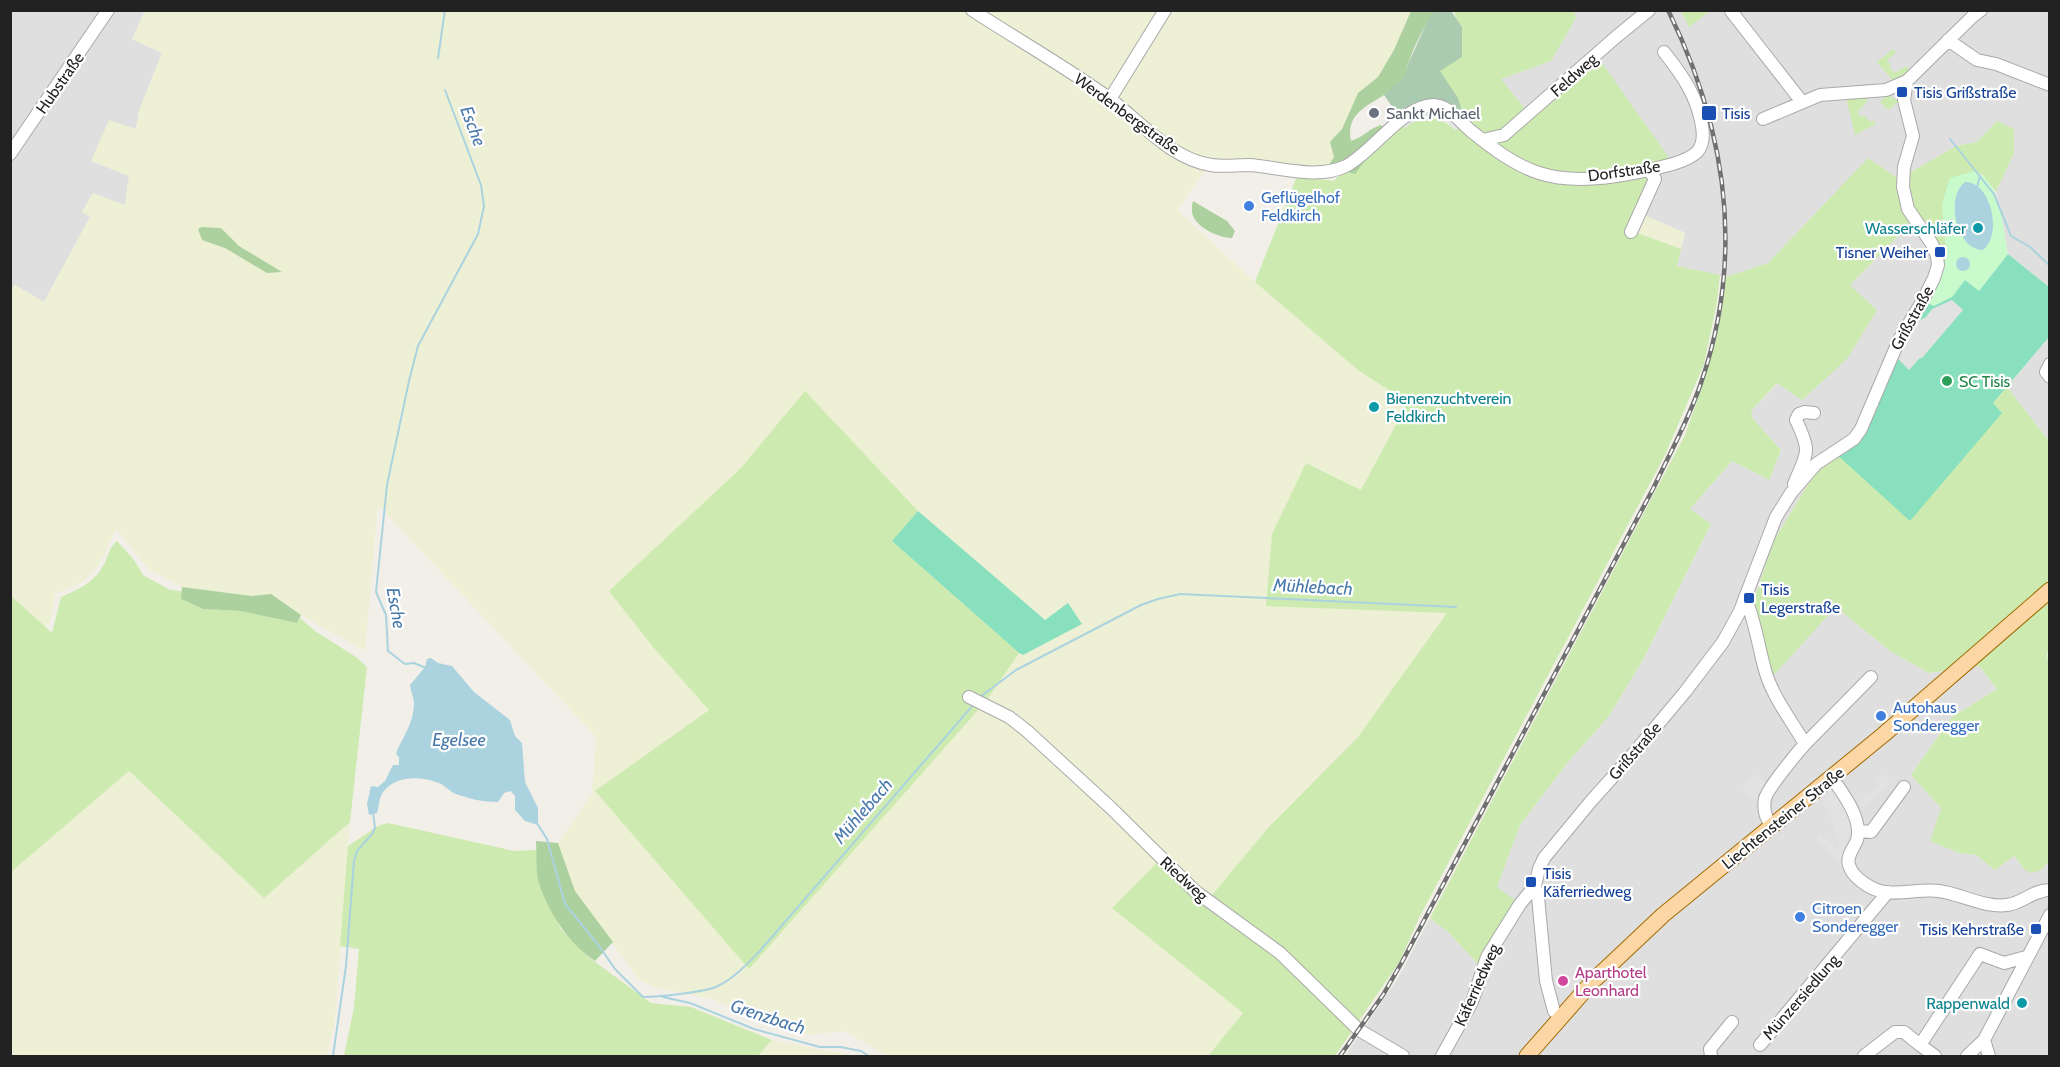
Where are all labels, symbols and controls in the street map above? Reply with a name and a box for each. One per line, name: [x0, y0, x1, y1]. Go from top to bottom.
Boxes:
street label: Feldweg: [1547, 48, 1602, 101]
street label: Hubstraße: [32, 49, 88, 117]
street label: Werdenbergstraße: [1071, 69, 1183, 159]
place label: Tisis Grißstraße: [1914, 83, 2016, 102]
marker: Tisis Grißstraße: [1895, 85, 1909, 99]
water label: Esche: [455, 103, 491, 149]
place label: Sankt Michael: [1386, 104, 1480, 123]
marker: Tisis: [1700, 104, 1718, 122]
place label: Tisis: [1722, 104, 1751, 123]
marker: Sankt Michael: [1367, 106, 1381, 120]
street label: Dorfstraße: [1587, 157, 1661, 185]
place label: Geflügelhof Feldkirch: [1261, 188, 1341, 225]
marker: Geflügelhof Feldkirch: [1242, 199, 1256, 213]
place label: Wasserschläfer: [1865, 219, 1967, 238]
marker: Wasserschläfer: [1971, 221, 1985, 235]
place label: Tisner Weiher: [1836, 243, 1929, 262]
marker: Tisner Weiher: [1933, 245, 1947, 259]
street label: Grißstraße: [1887, 283, 1937, 353]
place label: SC Tisis: [1959, 372, 2011, 391]
marker: SC Tisis: [1940, 374, 1954, 388]
place label: Bienenzuchtverein Feldkirch: [1386, 389, 1512, 426]
marker: Bienenzuchtverein Feldkirch: [1367, 400, 1381, 414]
water label: Mühlebach: [1272, 574, 1353, 600]
place label: Tisis Legerstraße: [1761, 580, 1840, 617]
water label: Esche: [382, 586, 410, 630]
marker: Tisis Legerstraße: [1742, 591, 1756, 605]
place label: Autohaus Sonderegger: [1893, 698, 1980, 735]
marker: Autohaus Sonderegger: [1874, 709, 1888, 723]
street label: Grißstraße: [1605, 718, 1665, 784]
water label: Egelsee: [432, 729, 486, 751]
street label: Liechtensteiner Straße: [1718, 763, 1848, 873]
water label: Mühlebach: [828, 774, 897, 849]
street label: Riedweg: [1156, 853, 1213, 906]
place label: Tisis Käferriedweg: [1543, 864, 1632, 901]
marker: Tisis Käferriedweg: [1524, 875, 1538, 889]
place label: Citroen Sonderegger: [1812, 899, 1899, 936]
marker: Citroen Sonderegger: [1793, 910, 1807, 924]
place label: Tisis Kehrstraße: [1920, 920, 2024, 939]
marker: Tisis Kehrstraße: [2029, 922, 2043, 936]
street label: Käferriedweg: [1450, 940, 1504, 1029]
street label: Münzersiedlung: [1759, 950, 1844, 1044]
place label: Aparthotel Leonhard: [1575, 963, 1647, 1000]
marker: Aparthotel Leonhard: [1556, 974, 1570, 988]
place label: Rappenwald: [1926, 994, 2010, 1013]
water label: Grenzbach: [728, 995, 808, 1039]
marker: Rappenwald: [2015, 996, 2029, 1010]

